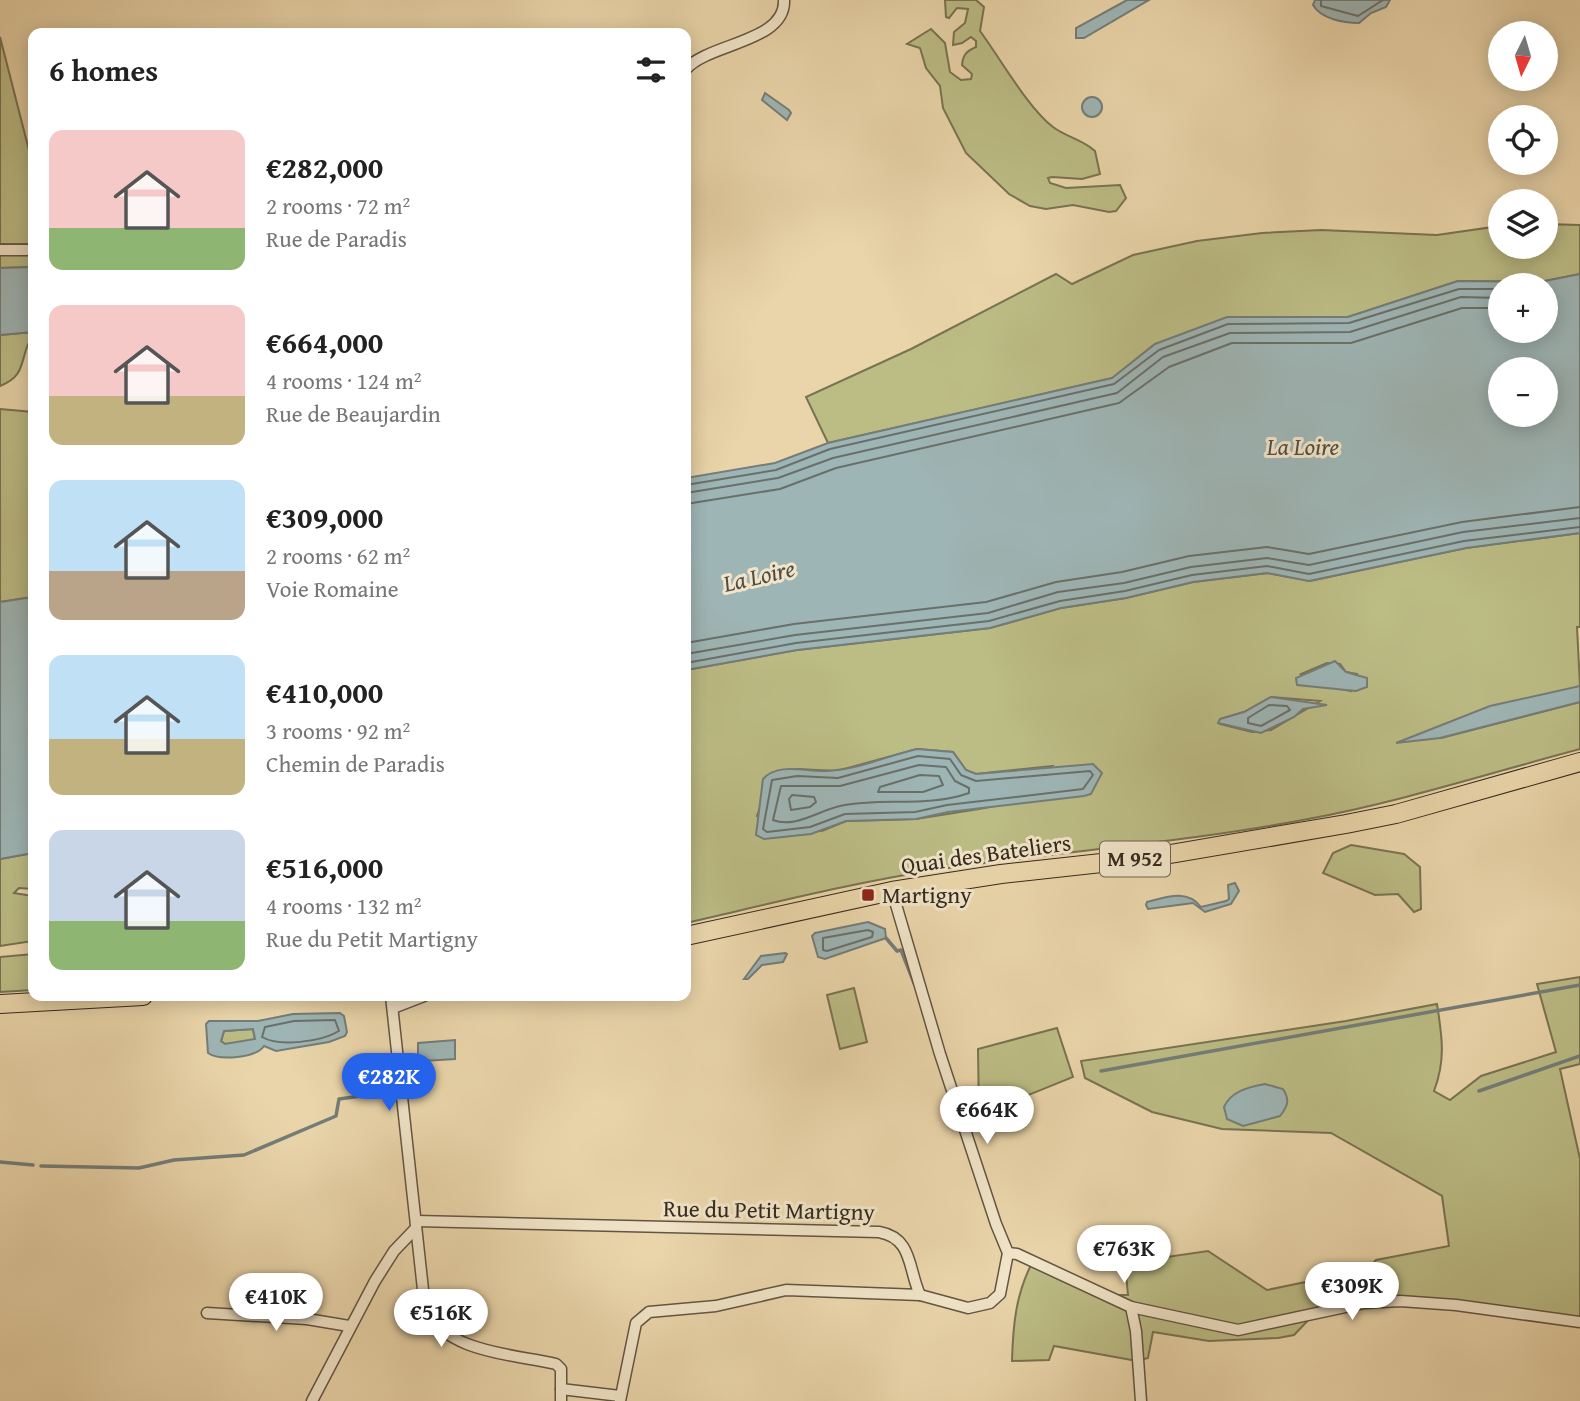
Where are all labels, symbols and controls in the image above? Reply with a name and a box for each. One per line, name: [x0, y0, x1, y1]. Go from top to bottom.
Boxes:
north arrow: [1488, 21, 1558, 91]
map controls: [1488, 21, 1558, 427]
text: 6 homes: [49, 48, 158, 92]
icon: filters: [632, 51, 670, 89]
button: locate: [1488, 105, 1558, 175]
text: €282,000: [266, 145, 383, 189]
icon: home: [105, 158, 189, 242]
text: 2 rooms · 72 m²: [266, 189, 410, 222]
button: layers: [1488, 189, 1558, 259]
text: Rue de Paradis: [266, 222, 407, 255]
button: +: [1488, 273, 1558, 343]
text: €664,000: [266, 320, 383, 364]
icon: home: [105, 333, 189, 417]
button: −: [1488, 357, 1558, 427]
text: 4 rooms · 124 m²: [266, 364, 421, 397]
text: Rue de Beaujardin: [266, 397, 441, 430]
water label: La Loire: [1266, 429, 1340, 464]
text: €309,000: [266, 495, 383, 539]
icon: home: [105, 508, 189, 592]
text: 2 rooms · 62 m²: [266, 539, 410, 572]
water label: La Loire: [719, 550, 798, 601]
text: Voie Romaine: [266, 572, 399, 605]
text: €410,000: [266, 670, 383, 714]
icon: home: [105, 683, 189, 767]
text: 3 rooms · 92 m²: [266, 714, 410, 747]
text: Chemin de Paradis: [266, 747, 445, 780]
street label: Quai des Bateliers: [899, 825, 1073, 882]
road number: M 952: [1100, 842, 1170, 876]
text: €516,000: [266, 845, 383, 889]
icon: home: [105, 858, 189, 942]
place label: Martigny: [882, 878, 972, 911]
marker: Martigny: [860, 887, 876, 903]
text: 4 rooms · 132 m²: [266, 889, 421, 922]
text: Rue du Petit Martigny: [266, 922, 478, 955]
pin: €282K: [340, 1054, 438, 1113]
text: €282K: [358, 1059, 420, 1092]
pin: €664K: [938, 1086, 1036, 1146]
text: €664K: [956, 1092, 1018, 1125]
street label: Rue du Petit Martigny: [663, 1191, 876, 1228]
pin: €763K: [1075, 1226, 1173, 1285]
text: €763K: [1093, 1231, 1155, 1264]
pin: €309K: [1303, 1262, 1401, 1322]
text: €309K: [1321, 1268, 1383, 1301]
pin: €410K: [227, 1274, 325, 1333]
text: €410K: [245, 1279, 307, 1312]
pin: €516K: [392, 1290, 490, 1349]
text: €516K: [410, 1295, 472, 1328]

